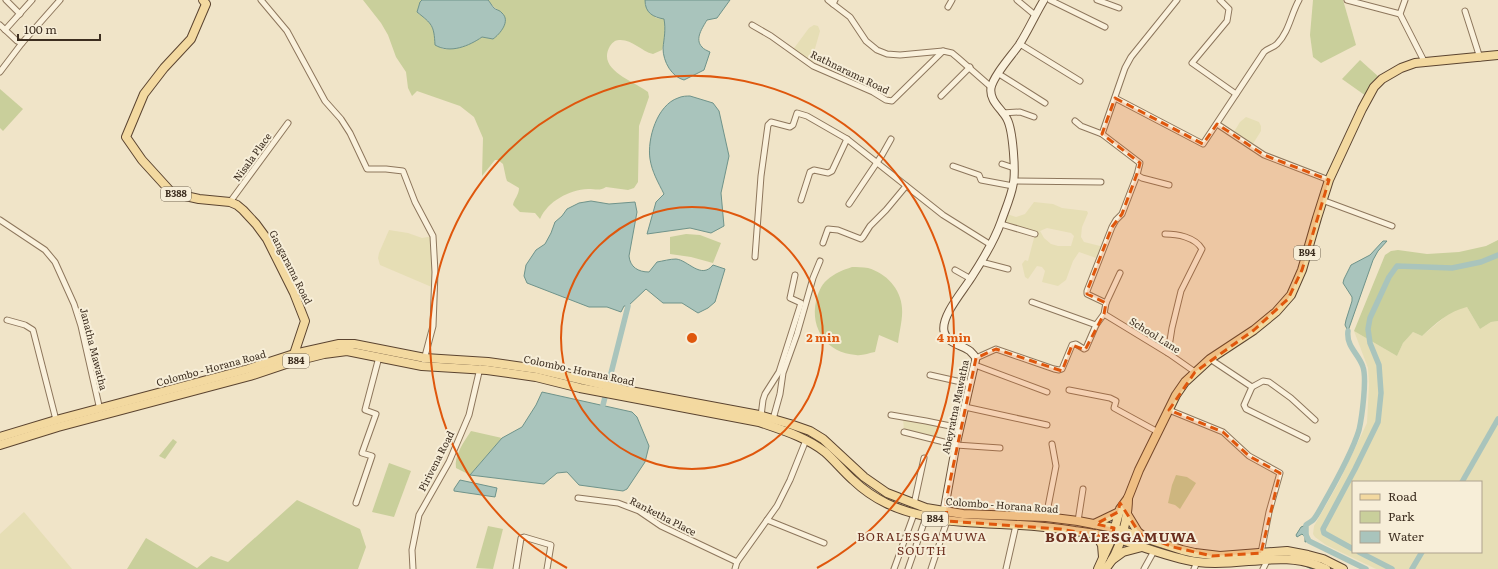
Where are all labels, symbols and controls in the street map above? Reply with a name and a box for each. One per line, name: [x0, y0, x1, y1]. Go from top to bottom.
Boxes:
scale bar: [18, 16, 100, 42]
text: 100 m: [24, 20, 57, 38]
street label: Rathnarama Road: [808, 46, 892, 97]
street label: Nisala Place: [229, 129, 274, 184]
road number: B388: [161, 187, 191, 201]
street label: Gangarama Road: [266, 227, 317, 307]
road number: B94: [1294, 246, 1320, 260]
street label: Janatha Mawatha: [77, 306, 112, 392]
street label: School Lane: [1127, 313, 1184, 356]
text: 2 min: [806, 328, 840, 346]
text: 4 min: [937, 328, 972, 346]
centre of rings: [685, 331, 699, 345]
street label: Colombo - Horana Road: [154, 346, 267, 389]
street label: Colombo - Horana Road: [522, 350, 636, 389]
road number: B84: [283, 354, 309, 368]
street label: Abeyratna Mawatha: [937, 358, 972, 455]
street label: Pirivena Road: [414, 428, 457, 494]
legend: [1352, 481, 1482, 553]
text: Road: [1388, 487, 1418, 505]
street label: Ranketha Place: [627, 492, 699, 539]
street label: Colombo - Horana Road: [945, 493, 1059, 516]
text: Park: [1388, 507, 1415, 525]
road number: B84: [922, 512, 948, 526]
district label: BORALESGAMUWA: [1045, 526, 1197, 546]
district label: BORALESGAMUWA SOUTH: [857, 527, 987, 559]
text: Water: [1388, 527, 1424, 545]

